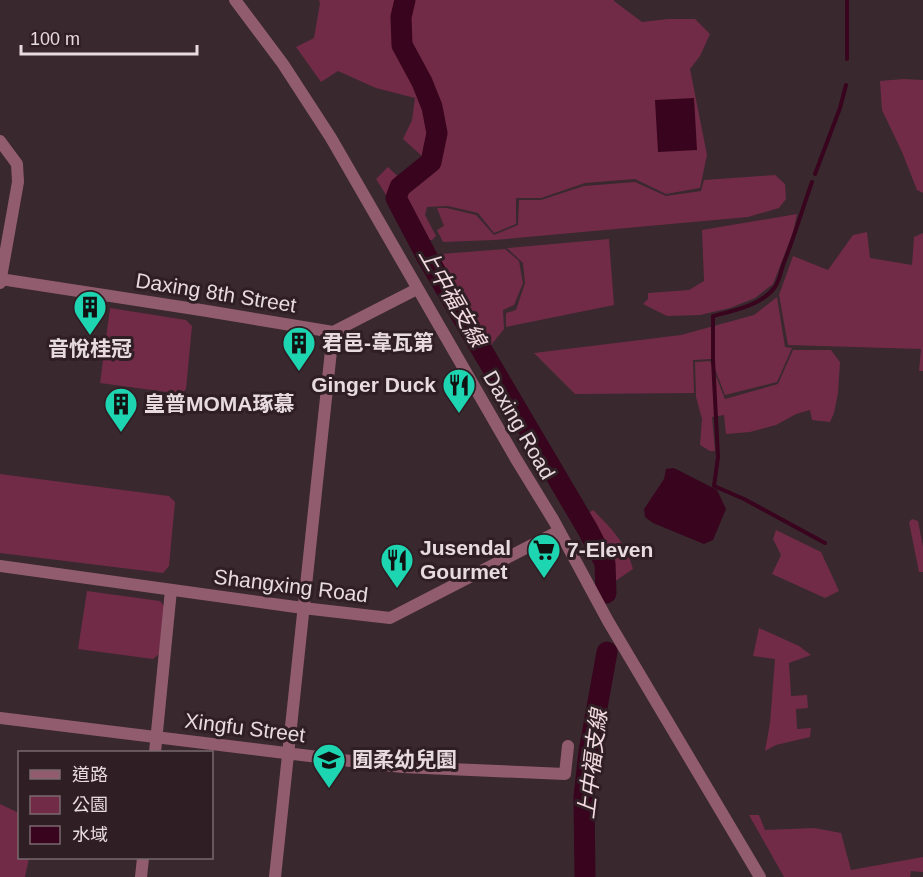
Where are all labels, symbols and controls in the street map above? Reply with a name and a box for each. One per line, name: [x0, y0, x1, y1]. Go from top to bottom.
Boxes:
scale bar: [21, 18, 196, 56]
text: 100 m: [30, 29, 80, 49]
water label: 上中福支線: [414, 243, 492, 354]
street label: Daxing 8th Street: [134, 268, 298, 317]
building icon: 音悅桂冠: [72, 289, 108, 336]
building icon: 君邑-韋瓦第: [281, 325, 317, 372]
place label: 君邑-韋瓦第: [322, 331, 434, 354]
place label: 音悅桂冠: [48, 337, 132, 360]
street label: Daxing Road: [479, 366, 560, 483]
restaurant icon: Ginger Duck: [441, 367, 477, 414]
place label: Ginger Duck: [311, 373, 436, 396]
building icon: 皇普MOMA琢慕: [103, 386, 139, 433]
place label: 皇普MOMA琢慕: [144, 392, 295, 415]
supermarket icon: 7-Eleven: [526, 532, 562, 579]
place label: Jusendal Gourmet: [420, 536, 511, 583]
place label: 7-Eleven: [567, 538, 653, 561]
restaurant icon: Jusendal Gourmet: [379, 542, 415, 589]
street label: Shangxing Road: [213, 565, 370, 606]
water label: 上中福支線: [573, 705, 612, 820]
street label: Xingfu Street: [183, 709, 307, 746]
school or university icon: 囿柔幼兒園: [311, 742, 347, 789]
place label: 囿柔幼兒園: [352, 748, 457, 771]
legend: [18, 751, 213, 859]
text: 道路: [72, 765, 108, 785]
text: 公園: [72, 795, 108, 815]
text: 水域: [72, 825, 108, 845]

